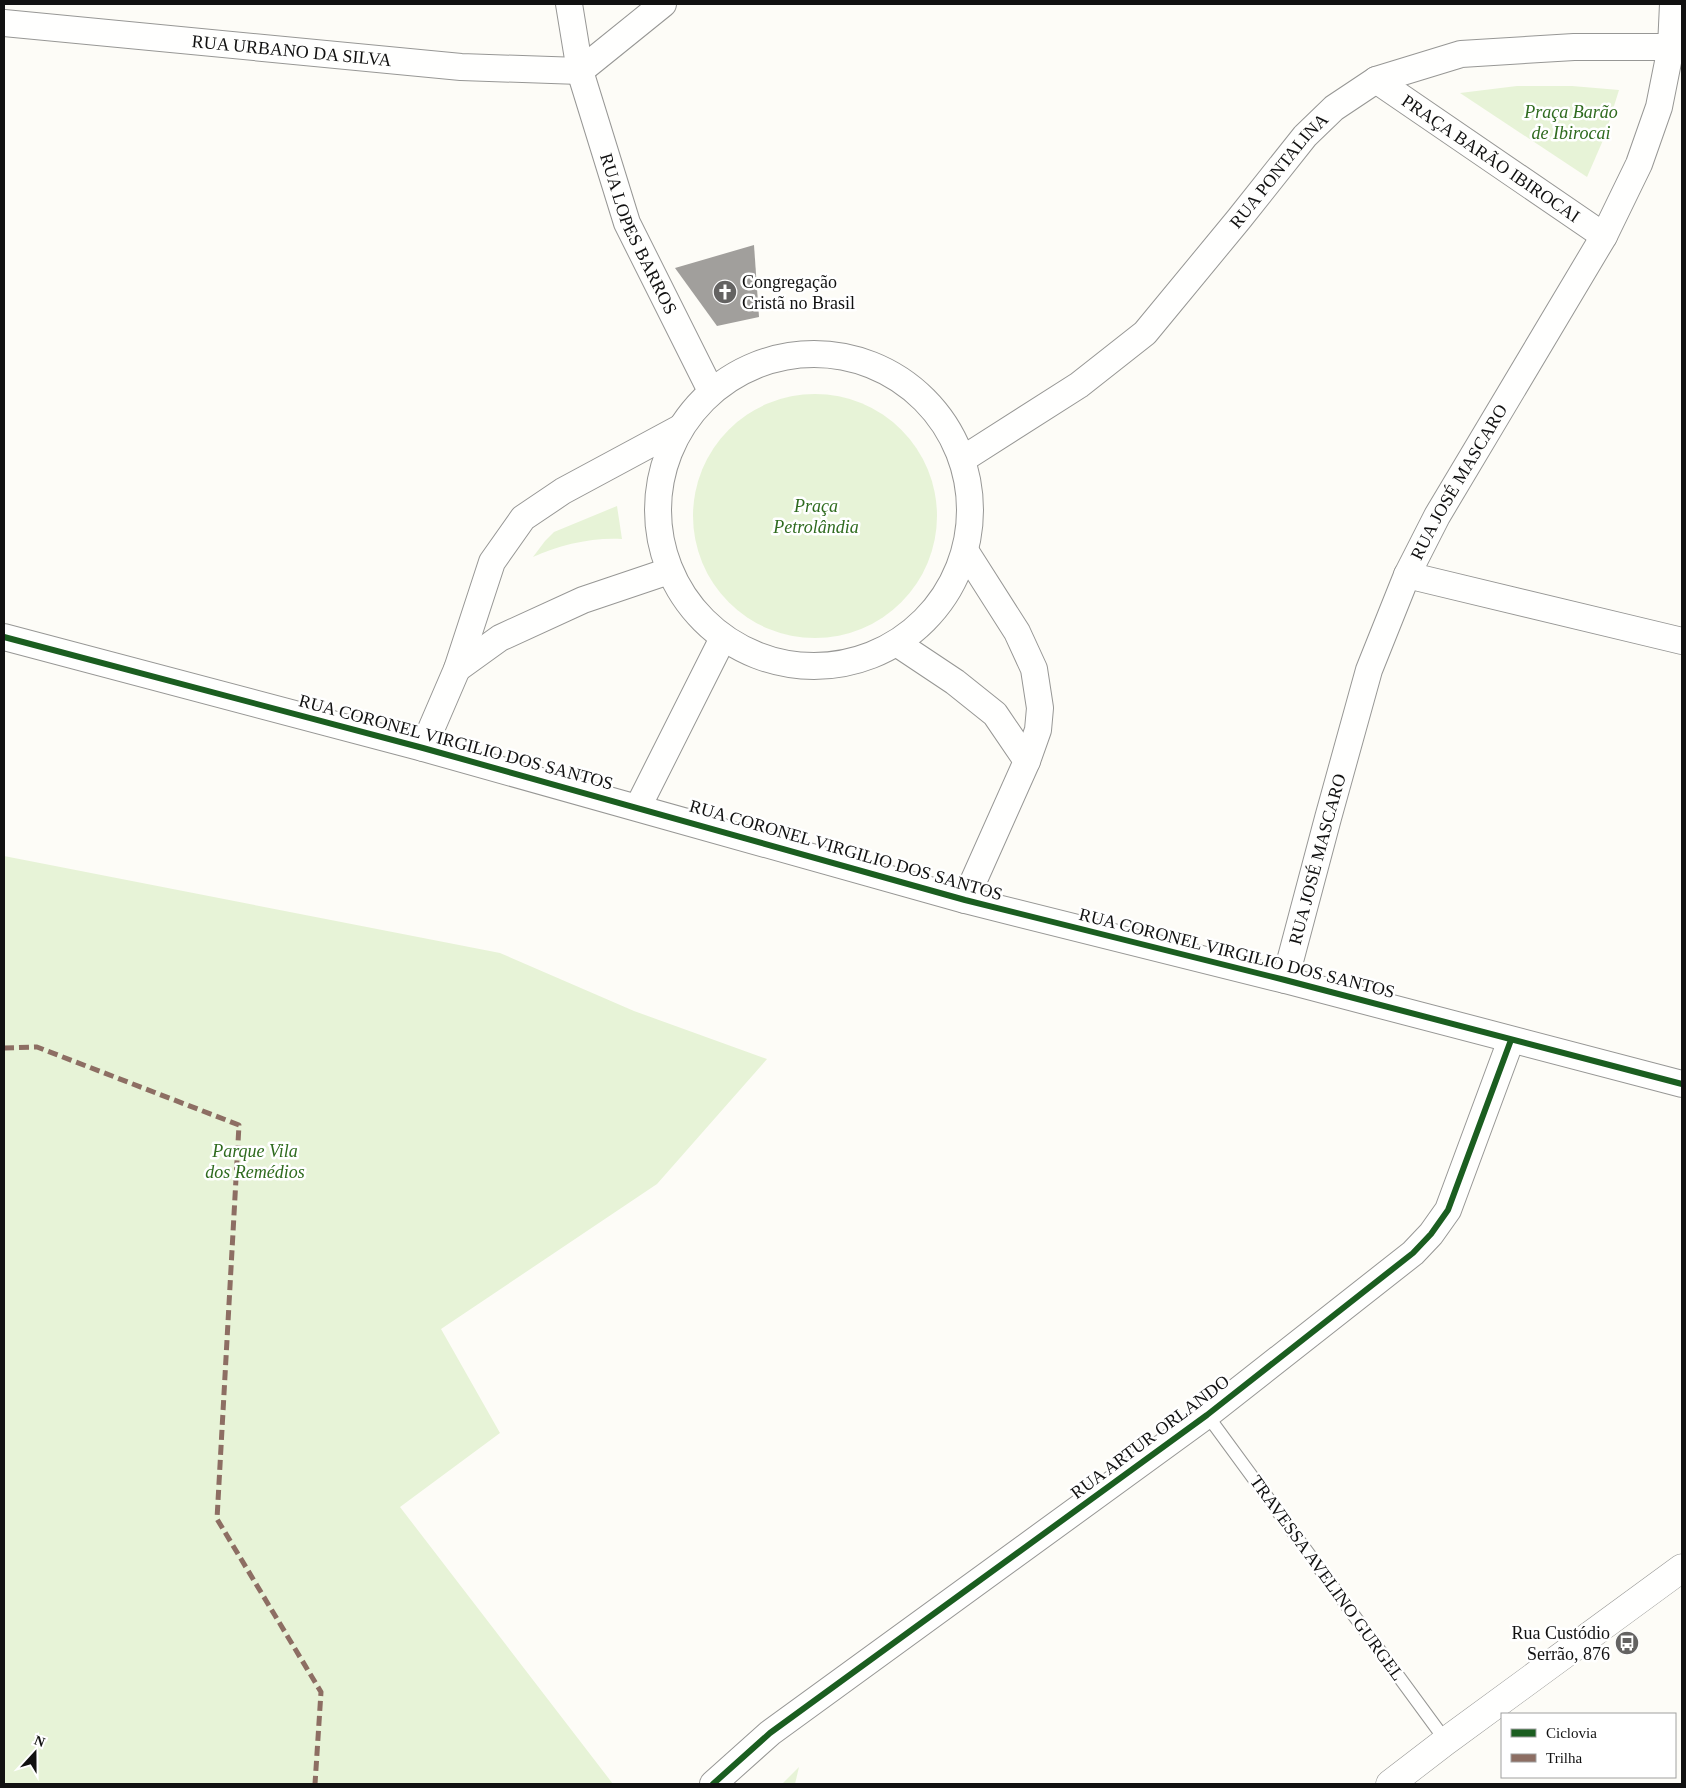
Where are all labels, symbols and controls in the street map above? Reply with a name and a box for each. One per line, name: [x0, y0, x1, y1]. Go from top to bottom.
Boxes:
street label: RUA URBANO DA SILVA: [191, 31, 392, 70]
street label: PRAÇA BARÃO IBIROCAI: [1398, 91, 1583, 226]
park label: Praça Barão de Ibirocai: [1523, 102, 1618, 143]
street label: RUA PONTALINA: [1226, 109, 1332, 232]
street label: RUA LOPES BARROS: [596, 151, 681, 317]
place label: Congregação Cristã no Brasil: [742, 272, 855, 313]
church icon: Congregação Cristã no Brasil: [712, 279, 738, 305]
street label: RUA JOSÉ MASCARO: [1406, 401, 1511, 563]
park label: Praça Petrolândia: [772, 496, 859, 537]
street label: RUA CORONEL VIRGILIO DOS SANTOS: [297, 690, 615, 794]
street label: RUA JOSÉ MASCARO: [1285, 772, 1350, 947]
street label: RUA CORONEL VIRGILIO DOS SANTOS: [687, 796, 1005, 904]
street label: RUA CORONEL VIRGILIO DOS SANTOS: [1077, 904, 1397, 1002]
park label: Parque Vila dos Remédios: [205, 1141, 305, 1182]
street label: RUA ARTUR ORLANDO: [1067, 1371, 1233, 1503]
street label: TRAVESSA AVELINO GURGEL: [1246, 1472, 1408, 1684]
place label: Rua Custódio Serrão, 876: [1511, 1623, 1610, 1664]
bus stop icon: Rua Custódio Serrão, 876: [1614, 1630, 1640, 1656]
legend: [1501, 1713, 1676, 1778]
text: Ciclovia: [1546, 1725, 1597, 1741]
north arrow: [10, 1728, 60, 1778]
text: N: [32, 1733, 47, 1750]
text: Trilha: [1546, 1750, 1582, 1766]

